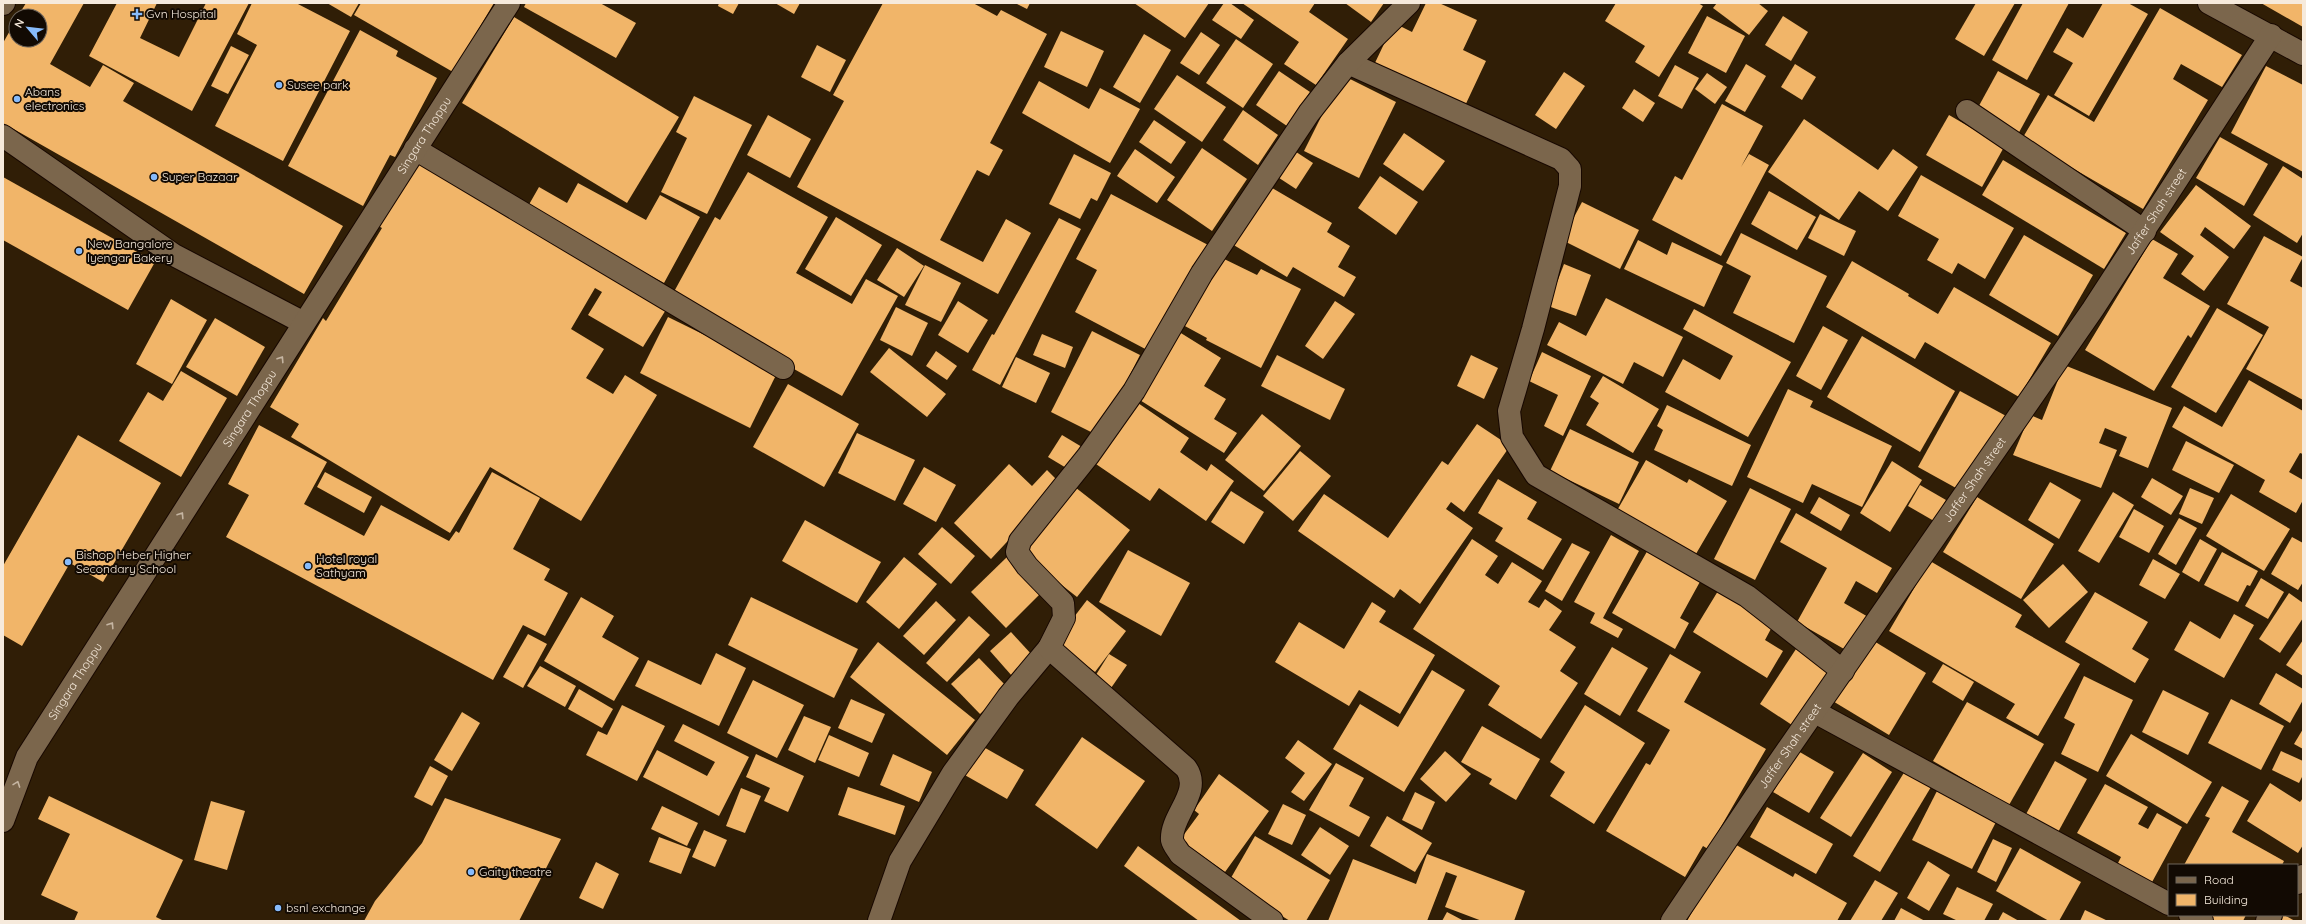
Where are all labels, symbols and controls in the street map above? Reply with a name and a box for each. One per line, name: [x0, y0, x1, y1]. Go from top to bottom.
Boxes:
place label: Gvn Hospital: [146, 6, 216, 21]
north arrow: [8, 8, 48, 48]
marker: Gvn Hospital: [131, 8, 143, 20]
text: N: [11, 16, 27, 30]
place label: Susee park: [287, 77, 349, 92]
marker: Susee park: [274, 80, 284, 90]
place label: Abans electronics: [25, 84, 85, 113]
marker: Abans electronics: [12, 94, 22, 104]
street label: Singara Thoppu: [394, 94, 454, 177]
street label: Jaffer Shah street: [2122, 165, 2189, 257]
place label: Super Bazaar: [162, 169, 238, 184]
marker: Super Bazaar: [149, 172, 159, 182]
place label: New Bangalore Iyengar Bakery: [87, 236, 173, 265]
marker: New Bangalore Iyengar Bakery: [74, 246, 84, 256]
one-way arrow: [277, 356, 284, 363]
street label: Singara Thoppu: [219, 367, 280, 450]
street label: Jaffer Shah street: [1940, 434, 2009, 525]
one-way arrow: [176, 512, 184, 519]
place label: Bishop Heber Higher Secondary School: [76, 547, 191, 576]
place label: Hotel royal Sathyam: [316, 551, 377, 580]
marker: Bishop Heber Higher Secondary School: [63, 557, 73, 567]
marker: Hotel royal Sathyam: [303, 561, 313, 571]
one-way arrow: [106, 622, 114, 629]
street label: Singara Thoppu: [45, 640, 105, 723]
street label: Jaffer Shah street: [1755, 700, 1824, 791]
one-way arrow: [12, 781, 20, 788]
place label: Gaity theatre: [479, 864, 552, 879]
legend: [2168, 864, 2298, 916]
marker: Gaity theatre: [466, 867, 476, 877]
text: Road: [2204, 872, 2234, 887]
text: Building: [2204, 892, 2248, 907]
place label: bsnl exchange: [286, 900, 366, 915]
marker: bsnl exchange: [273, 903, 283, 913]

